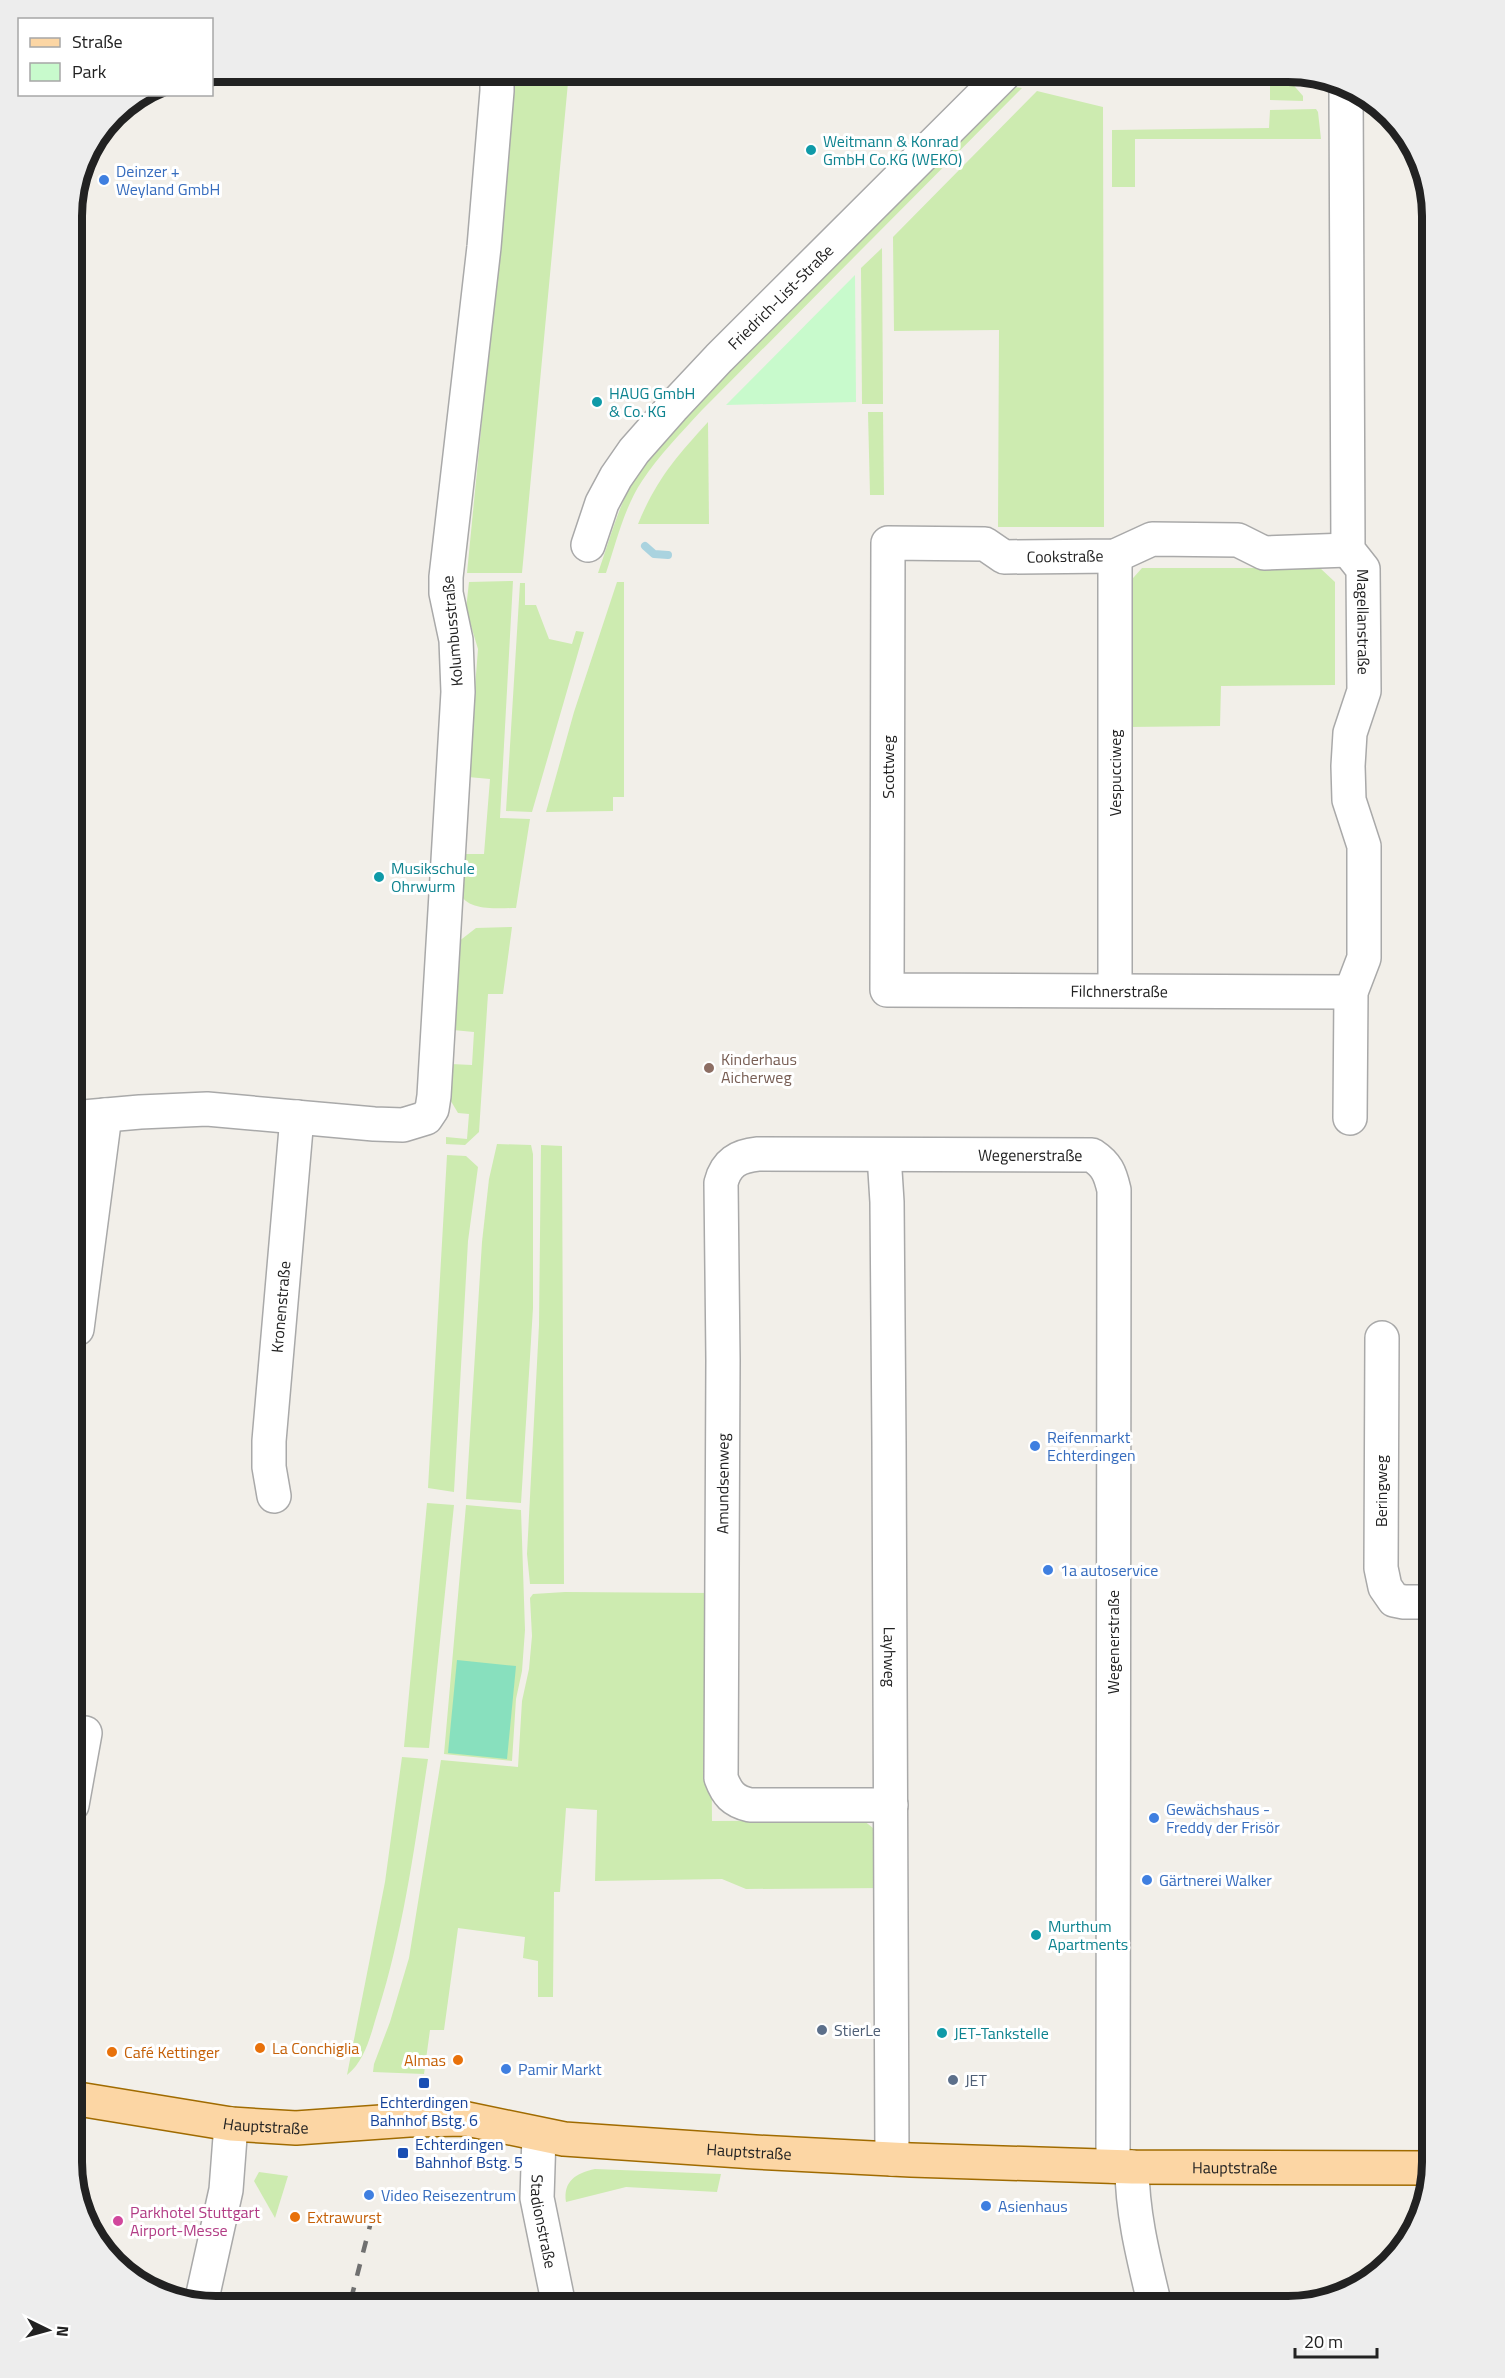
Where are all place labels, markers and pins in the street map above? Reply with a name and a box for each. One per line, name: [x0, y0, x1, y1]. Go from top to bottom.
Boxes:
place label: Weitmann & Konrad GmbH Co.KG (WEKO): [823, 129, 962, 171]
marker: Weitmann & Konrad GmbH Co.KG (WEKO): [804, 143, 818, 157]
place label: Deinzer + Weyland GmbH: [116, 159, 220, 201]
marker: Deinzer + Weyland GmbH: [97, 173, 111, 187]
place label: HAUG GmbH & Co. KG: [609, 381, 695, 423]
marker: HAUG GmbH & Co. KG: [590, 395, 604, 409]
place label: Musikschule Ohrwurm: [391, 856, 475, 898]
marker: Musikschule Ohrwurm: [372, 870, 386, 884]
place label: Kinderhaus Aicherweg: [721, 1047, 797, 1089]
marker: Kinderhaus Aicherweg: [702, 1061, 716, 1075]
place label: Reifenmarkt Echterdingen: [1047, 1425, 1136, 1467]
marker: Reifenmarkt Echterdingen: [1028, 1439, 1042, 1453]
place label: 1a autoservice: [1060, 1558, 1158, 1582]
marker: 1a autoservice: [1041, 1563, 1055, 1577]
place label: Gewächshaus - Freddy der Frisör: [1166, 1797, 1280, 1839]
marker: Gewächshaus - Freddy der Frisör: [1147, 1811, 1161, 1825]
place label: Gärtnerei Walker: [1159, 1868, 1272, 1892]
marker: Gärtnerei Walker: [1140, 1873, 1154, 1887]
place label: Murthum Apartments: [1048, 1914, 1128, 1956]
marker: Murthum Apartments: [1029, 1928, 1043, 1942]
place label: StierLe: [834, 2018, 881, 2042]
place label: JET-Tankstelle: [954, 2021, 1049, 2045]
marker: StierLe: [815, 2023, 829, 2037]
marker: JET-Tankstelle: [935, 2026, 949, 2040]
place label: La Conchiglia: [272, 2036, 359, 2060]
place label: Café Kettinger: [124, 2040, 220, 2064]
marker: La Conchiglia: [253, 2041, 267, 2055]
marker: Café Kettinger: [105, 2045, 119, 2059]
place label: Almas: [404, 2048, 446, 2072]
marker: Almas: [451, 2053, 465, 2067]
place label: Pamir Markt: [518, 2057, 602, 2081]
marker: Pamir Markt: [499, 2062, 513, 2076]
place label: JET: [965, 2068, 987, 2092]
marker: JET: [946, 2073, 960, 2087]
marker: Echterdingen Bahnhof Bstg. 6: [417, 2076, 431, 2090]
place label: Echterdingen Bahnhof Bstg. 6: [370, 2090, 478, 2132]
place label: Echterdingen Bahnhof Bstg. 5: [415, 2132, 523, 2174]
marker: Echterdingen Bahnhof Bstg. 5: [396, 2146, 410, 2160]
place label: Video Reisezentrum: [381, 2183, 516, 2207]
marker: Video Reisezentrum: [362, 2188, 376, 2202]
place label: Asienhaus: [998, 2194, 1068, 2218]
marker: Asienhaus: [979, 2199, 993, 2213]
place label: Parkhotel Stuttgart Airport-Messe: [130, 2200, 260, 2242]
place label: Extrawurst: [307, 2205, 382, 2229]
marker: Extrawurst: [288, 2210, 302, 2224]
marker: Parkhotel Stuttgart Airport-Messe: [111, 2214, 125, 2228]

